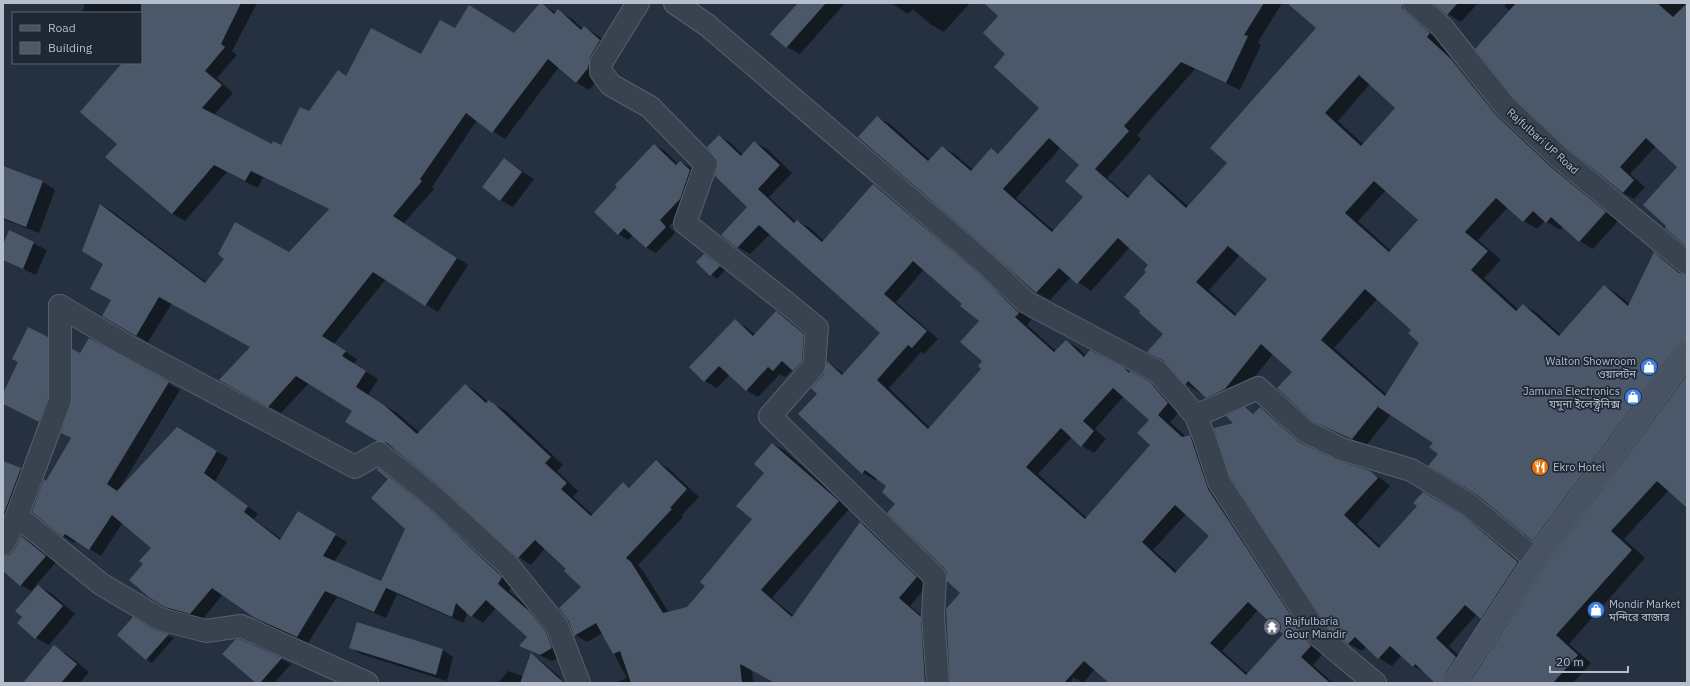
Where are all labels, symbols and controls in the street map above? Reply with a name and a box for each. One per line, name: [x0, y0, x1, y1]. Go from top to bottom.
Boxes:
legend: [12, 12, 142, 64]
text: Road: [48, 20, 76, 35]
text: Building: [48, 40, 93, 55]
street label: Rajfulbari UP Road: [1504, 105, 1582, 177]
place label: Walton Showroom ওয়ালটন: [1546, 354, 1636, 381]
shop icon: Walton Showroom ওয়ালটন: [1639, 357, 1659, 377]
place label: Jamuna Electronics যমুনা ইলেক্ট্রনিক্স: [1523, 384, 1620, 412]
shop icon: Jamuna Electronics যমুনা ইলেক্ট্রনিক্স: [1623, 387, 1643, 407]
restaurant icon: Ekro Hotel: [1530, 457, 1550, 477]
place label: Ekro Hotel: [1553, 460, 1605, 474]
place label: Mondir Market মন্দিরে বাজার: [1608, 597, 1681, 624]
shop icon: Mondir Market মন্দিরে বাজার: [1586, 600, 1606, 620]
place label: Rajfulbaria Gour Mandir: [1285, 614, 1346, 641]
temple icon: Rajfulbaria Gour Mandir: [1262, 617, 1282, 637]
scale bar: [1550, 648, 1628, 674]
text: 20 m: [1556, 654, 1584, 669]

